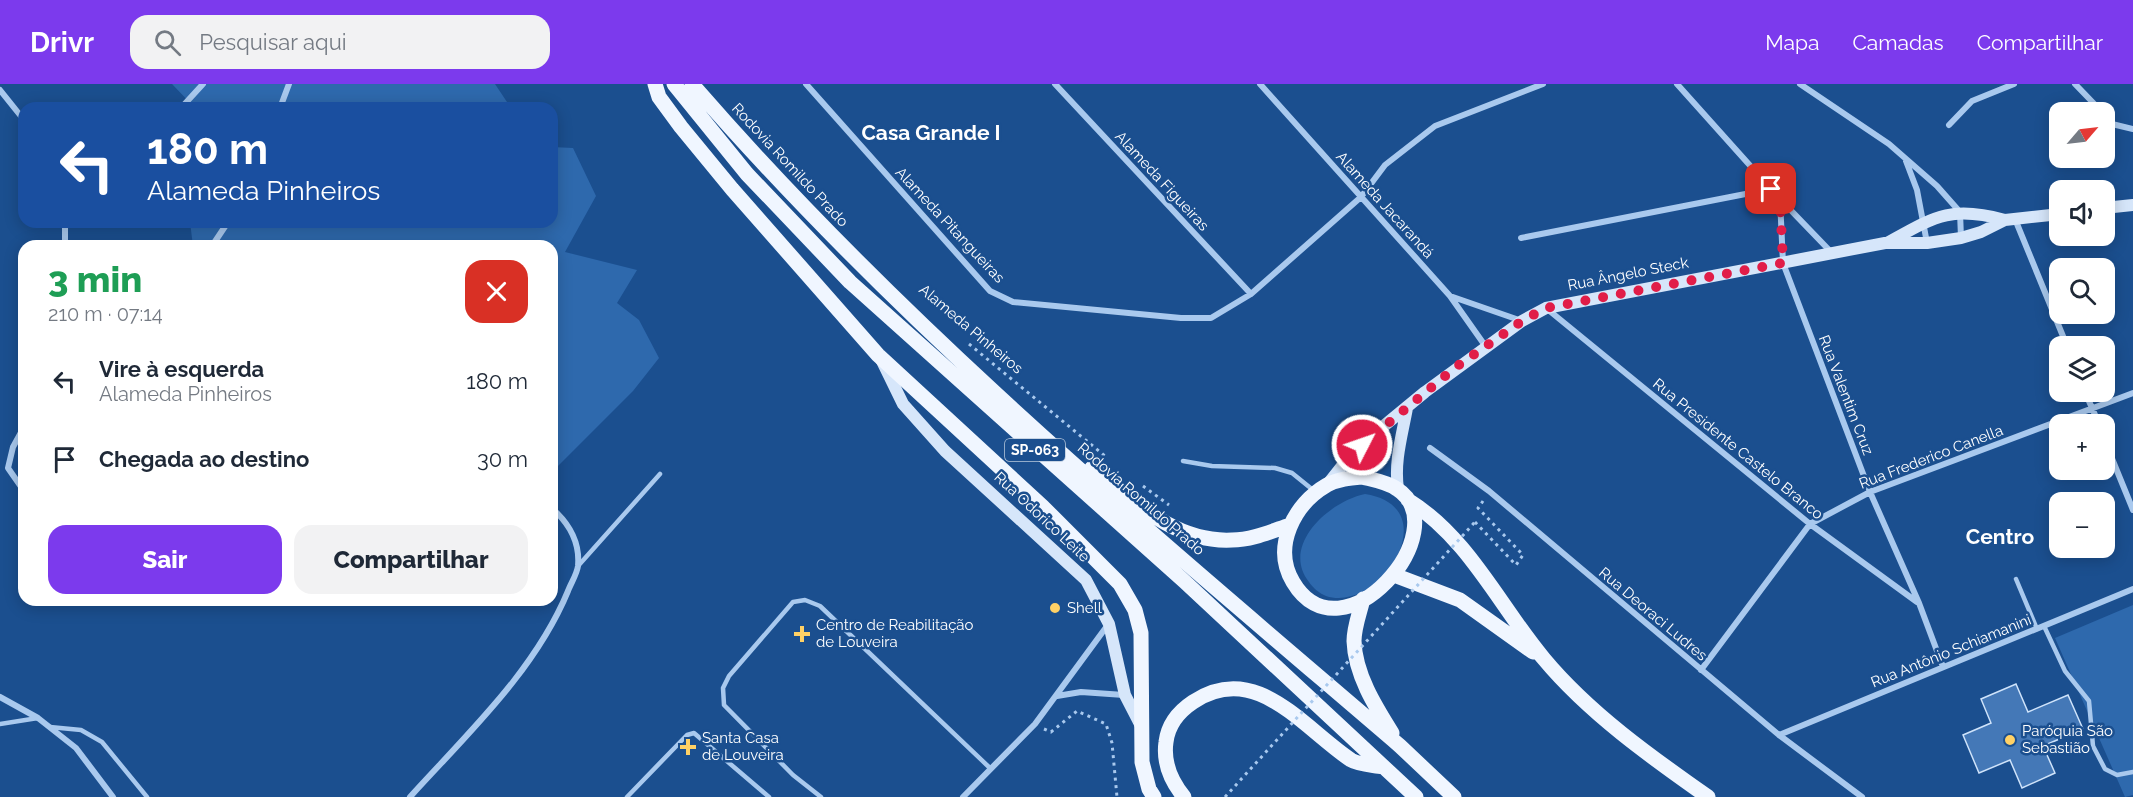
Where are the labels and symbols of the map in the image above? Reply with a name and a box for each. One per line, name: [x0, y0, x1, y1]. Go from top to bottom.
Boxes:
street label: Rodovia Romildo Prado: [728, 99, 852, 231]
north arrow: [2049, 102, 2115, 168]
district label: Casa Grande I: [861, 120, 1001, 145]
street label: Alameda Figueiras: [1111, 128, 1213, 234]
street label: Alameda Jacarandá: [1332, 148, 1438, 262]
street label: Alameda Pitangueiras: [892, 163, 1008, 287]
pin: [1745, 163, 1796, 214]
street label: Rua Ângelo Steck: [1566, 253, 1690, 295]
street label: Alameda Pinheiros: [916, 280, 1026, 378]
street label: Rua Valentim Cruz: [1815, 333, 1877, 457]
street label: Rua Presidente Castelo Branco: [1649, 375, 1827, 523]
position arrow: [1330, 413, 1394, 477]
street label: Rua Frederico Canella: [1857, 421, 2005, 493]
road number: SP-063: [1005, 439, 1065, 461]
street label: Rodovia Romildo Prado: [1074, 439, 1208, 559]
street label: Rua Odorico Leite: [991, 468, 1094, 566]
district label: Centro: [1966, 524, 2034, 549]
street label: Rua Deoraci Ludres: [1595, 563, 1711, 665]
place label: Shell: [1067, 599, 1103, 617]
marker: Shell: [1048, 601, 1062, 615]
street label: Rua Antônio Schiamanini: [1868, 611, 2034, 691]
place label: Centro de Reabilitação de Louveira: [816, 616, 974, 651]
marker: Centro de Reabilitação de Louveira: [793, 625, 811, 643]
place label: Paróquia São Sebastião: [2022, 722, 2113, 757]
place label: Santa Casa de Louveira: [702, 729, 784, 764]
marker: Paróquia São Sebastião: [2003, 733, 2017, 747]
marker: Santa Casa de Louveira: [679, 738, 697, 756]

